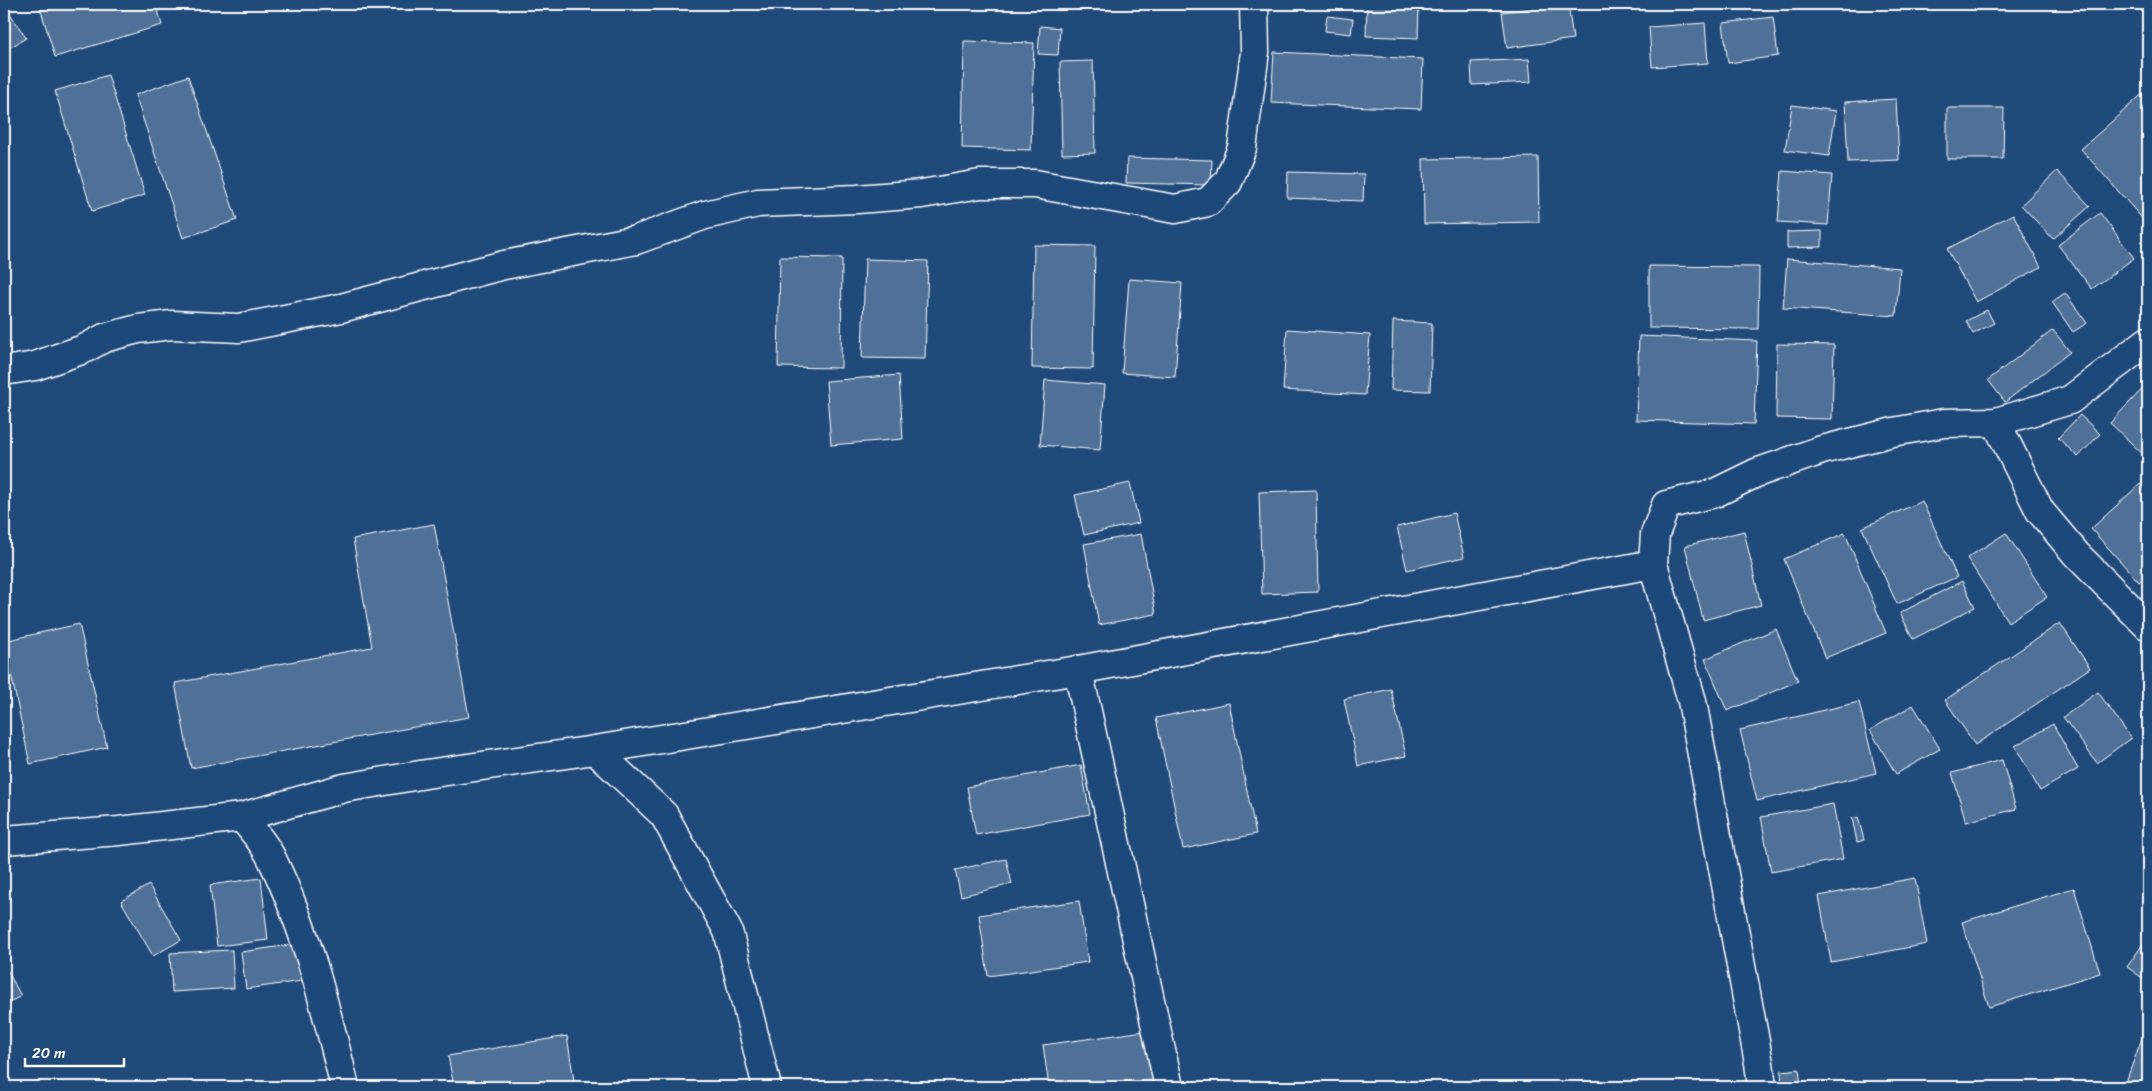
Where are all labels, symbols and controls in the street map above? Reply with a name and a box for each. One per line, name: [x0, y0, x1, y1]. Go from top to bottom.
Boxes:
scale bar: [25, 1036, 124, 1068]
text: 20 m: [32, 1040, 66, 1066]

